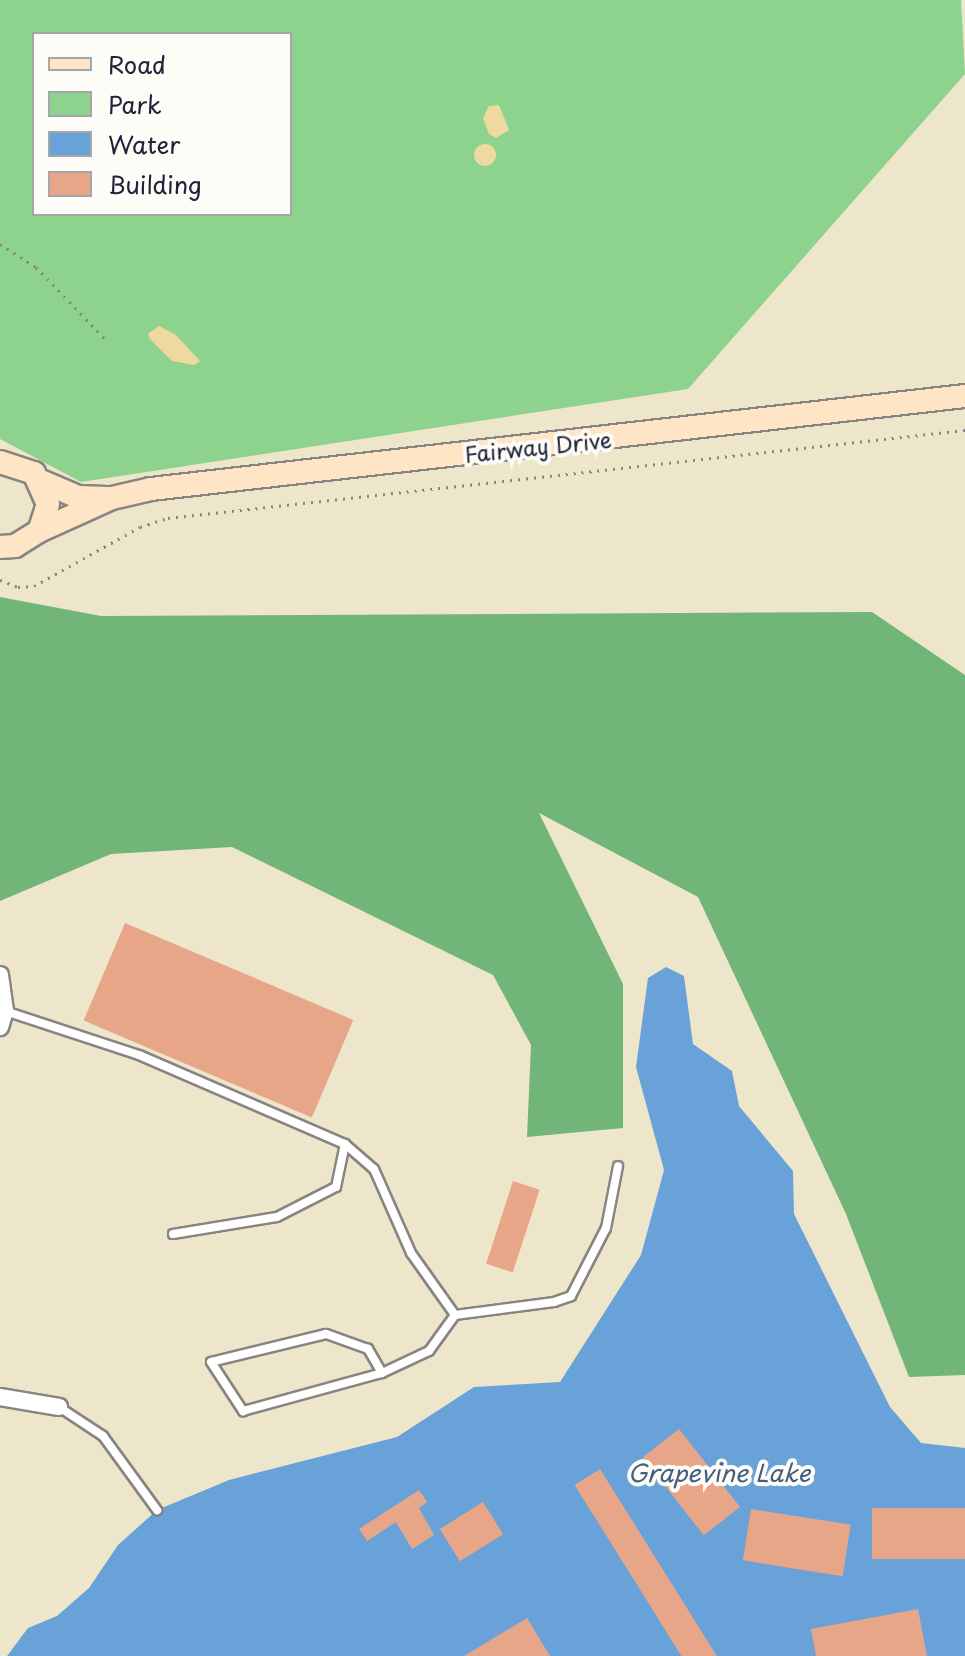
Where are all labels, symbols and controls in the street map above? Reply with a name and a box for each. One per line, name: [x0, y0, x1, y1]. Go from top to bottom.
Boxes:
legend: [32, 32, 292, 216]
text: Road: [108, 46, 166, 82]
text: Park: [108, 86, 162, 122]
text: Water: [108, 126, 180, 162]
text: Building: [108, 166, 202, 202]
street label: Fairway Drive: [463, 425, 613, 467]
water label: Grapevine Lake: [628, 1459, 810, 1487]

